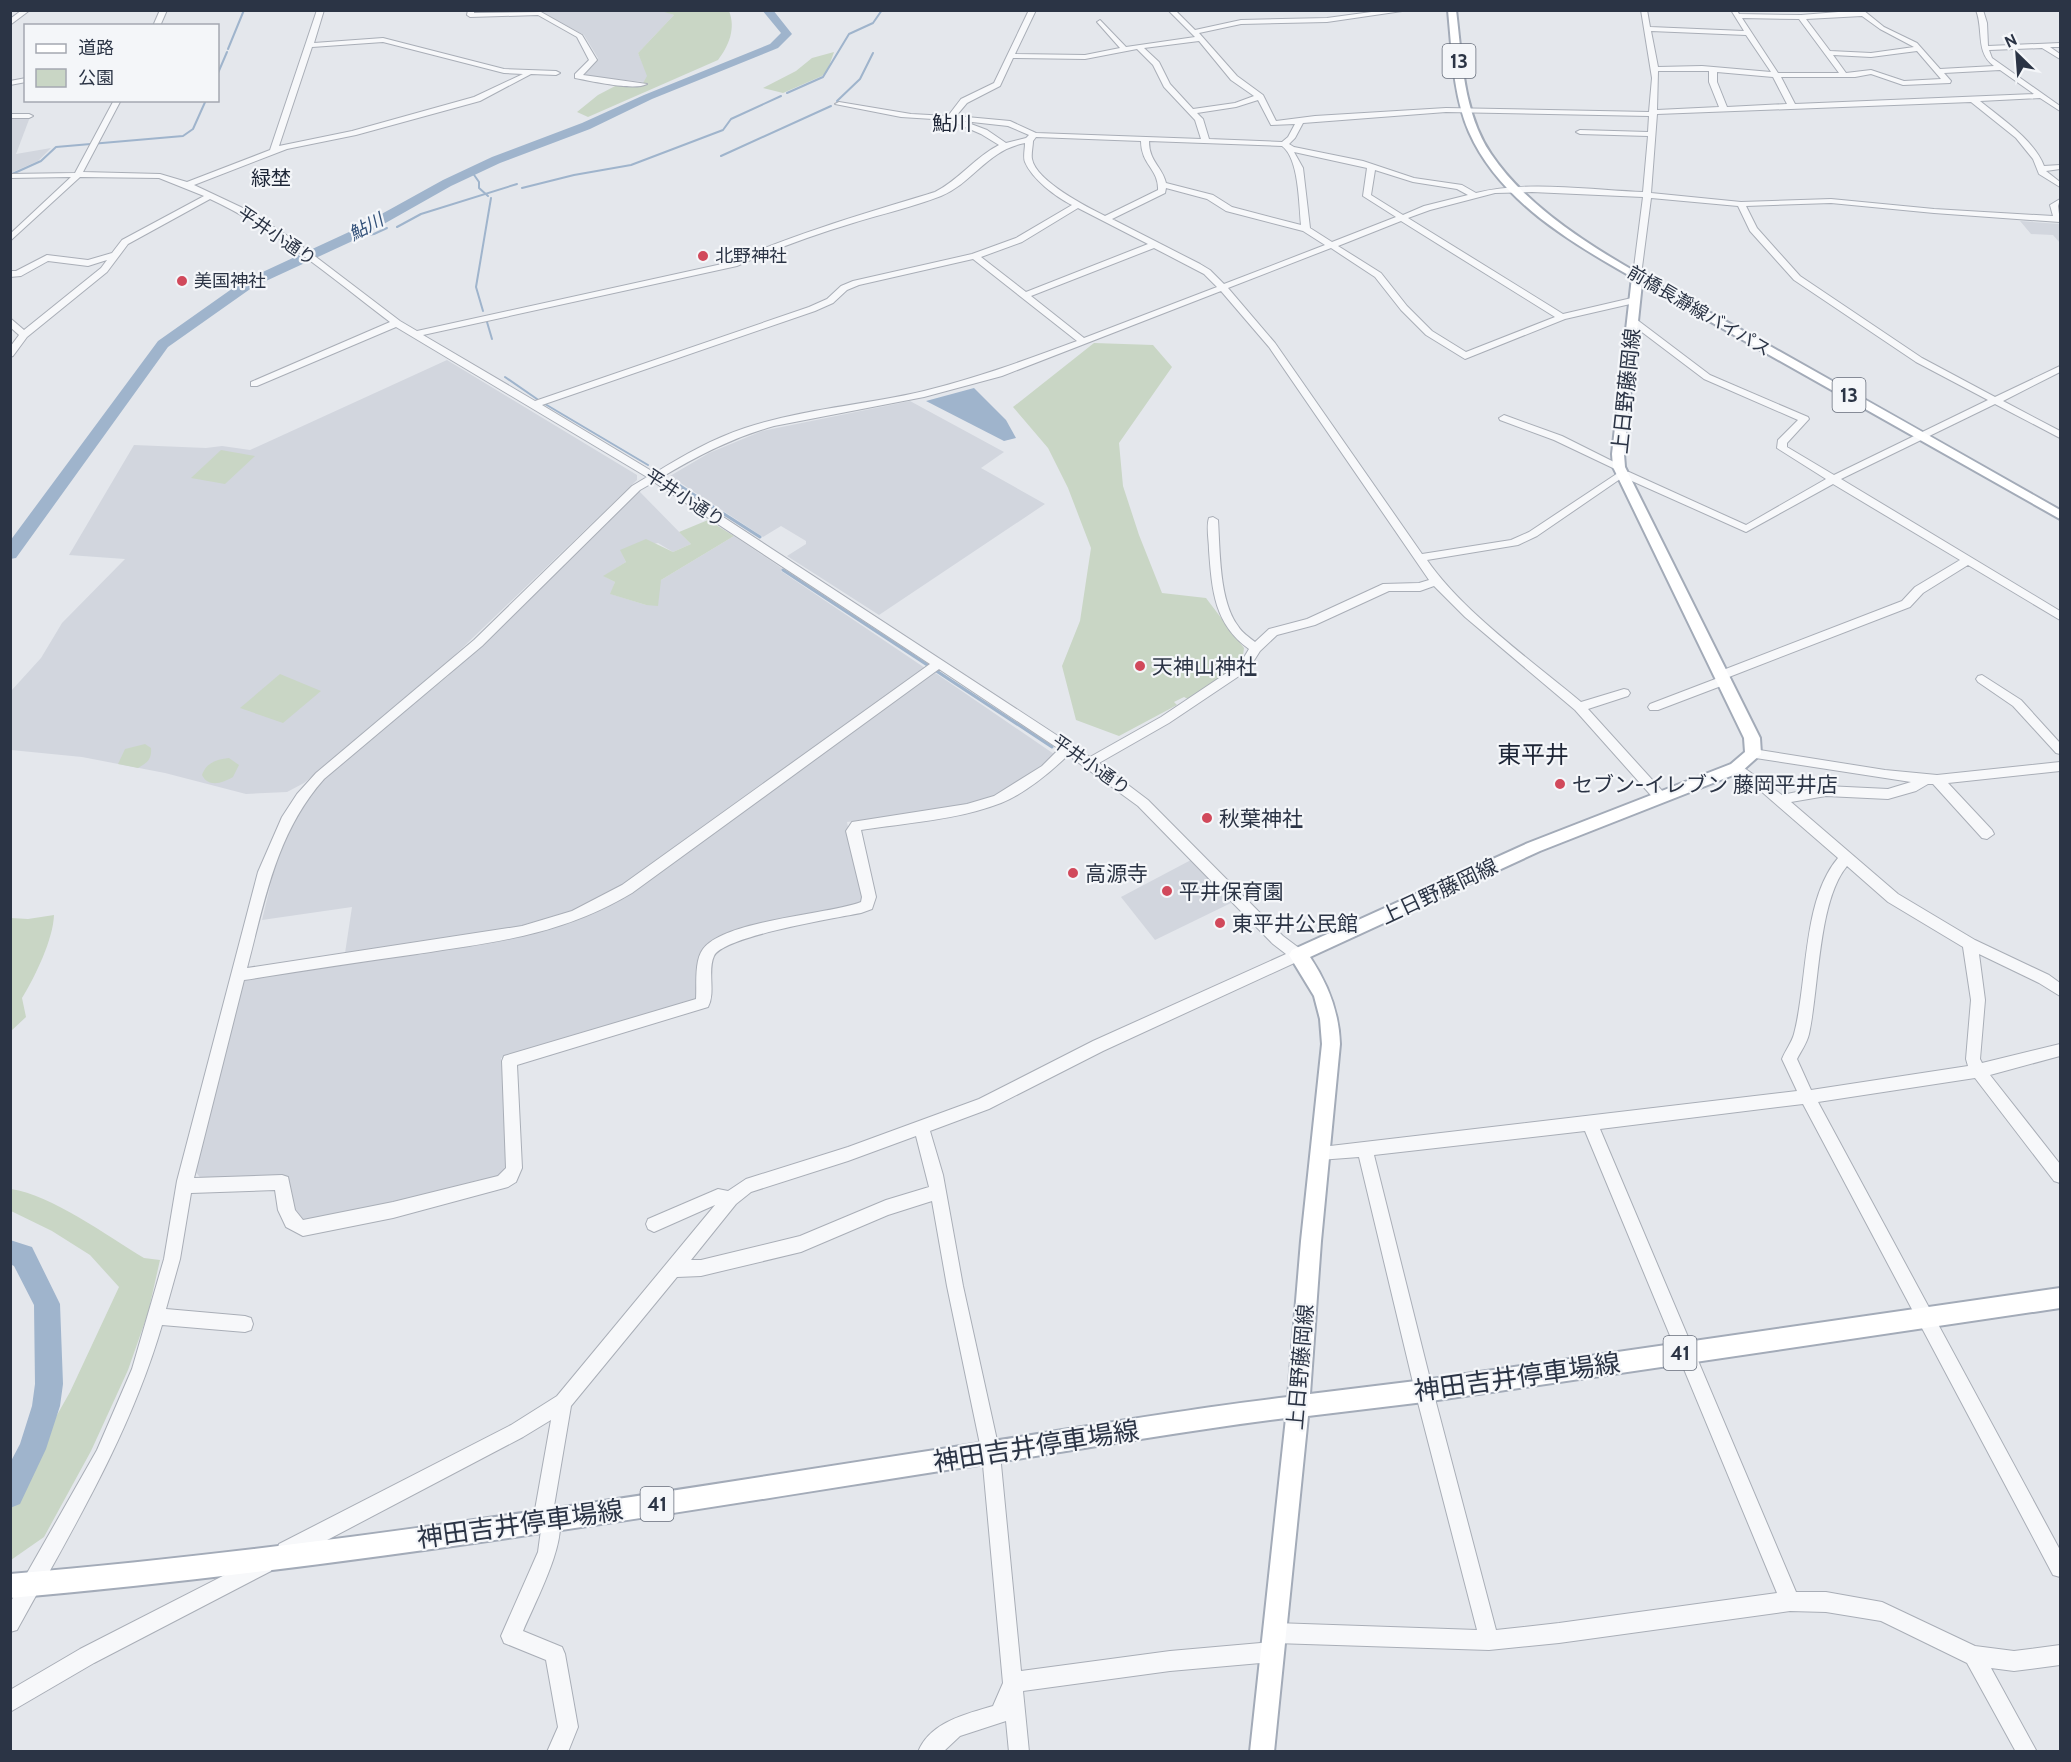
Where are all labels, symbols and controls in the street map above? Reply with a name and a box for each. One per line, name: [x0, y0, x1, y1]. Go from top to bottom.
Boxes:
legend: [24, 24, 219, 102]
north arrow: [1987, 24, 2047, 84]
text: N: [2002, 30, 2020, 52]
text: 道路: [78, 37, 114, 59]
road number: 13: [1442, 44, 1476, 78]
text: 公園: [78, 67, 114, 89]
district label: 鮎川: [932, 111, 972, 135]
district label: 緑埜: [251, 166, 291, 190]
street label: 平井小通り: [234, 202, 320, 270]
water label: 鮎川: [345, 208, 389, 245]
place label: 北野神社: [715, 245, 787, 267]
marker: 北野神社: [696, 249, 710, 263]
street label: 前橋長瀞線バイパス: [1624, 261, 1774, 361]
place label: 美国神社: [194, 270, 266, 292]
marker: 美国神社: [175, 274, 189, 288]
street label: 上日野藤岡線: [1607, 327, 1645, 455]
road number: 13: [1832, 378, 1866, 412]
street label: 平井小通り: [641, 464, 729, 532]
place label: 天神山神社: [1152, 654, 1257, 679]
marker: 天神山神社: [1133, 659, 1147, 673]
street label: 平井小通り: [1048, 730, 1134, 800]
district label: 東平井: [1497, 740, 1569, 769]
place label: セブン‐イレブン 藤岡平井店: [1572, 772, 1838, 797]
marker: セブン‐イレブン 藤岡平井店: [1553, 777, 1567, 791]
place label: 秋葉神社: [1219, 806, 1303, 831]
marker: 秋葉神社: [1200, 811, 1214, 825]
street label: 上日野藤岡線: [1377, 853, 1501, 929]
place label: 高源寺: [1085, 861, 1148, 886]
marker: 高源寺: [1066, 866, 1080, 880]
place label: 平井保育園: [1179, 879, 1284, 904]
marker: 平井保育園: [1160, 884, 1174, 898]
place label: 東平井公民館: [1232, 911, 1358, 936]
marker: 東平井公民館: [1213, 916, 1227, 930]
street label: 上日野藤岡線: [1282, 1303, 1318, 1431]
road number: 41: [1664, 1336, 1696, 1370]
street label: 神田吉井停車場線: [1412, 1347, 1622, 1407]
street label: 神田吉井停車場線: [931, 1414, 1141, 1478]
road number: 41: [640, 1487, 674, 1521]
street label: 神田吉井停車場線: [415, 1494, 625, 1554]

